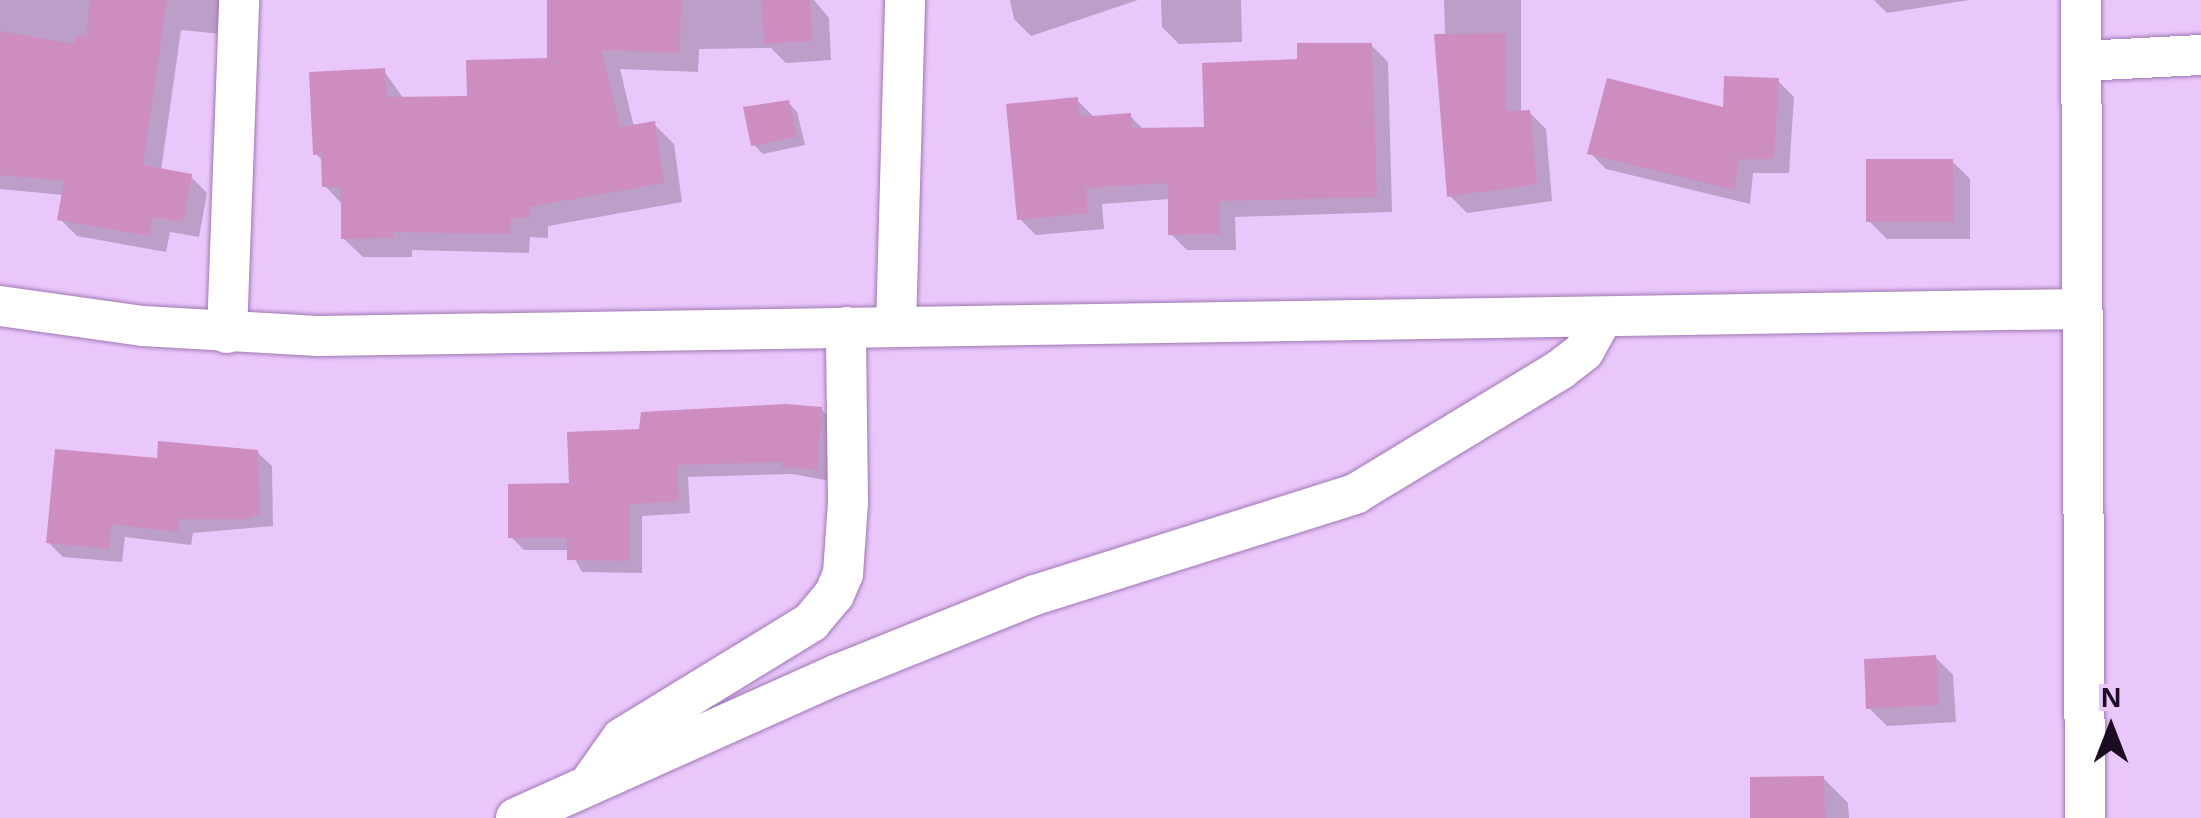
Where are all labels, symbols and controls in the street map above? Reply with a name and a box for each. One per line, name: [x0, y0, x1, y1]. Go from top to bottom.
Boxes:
north arrow: [2061, 678, 2161, 778]
text: N: [2101, 682, 2121, 713]

